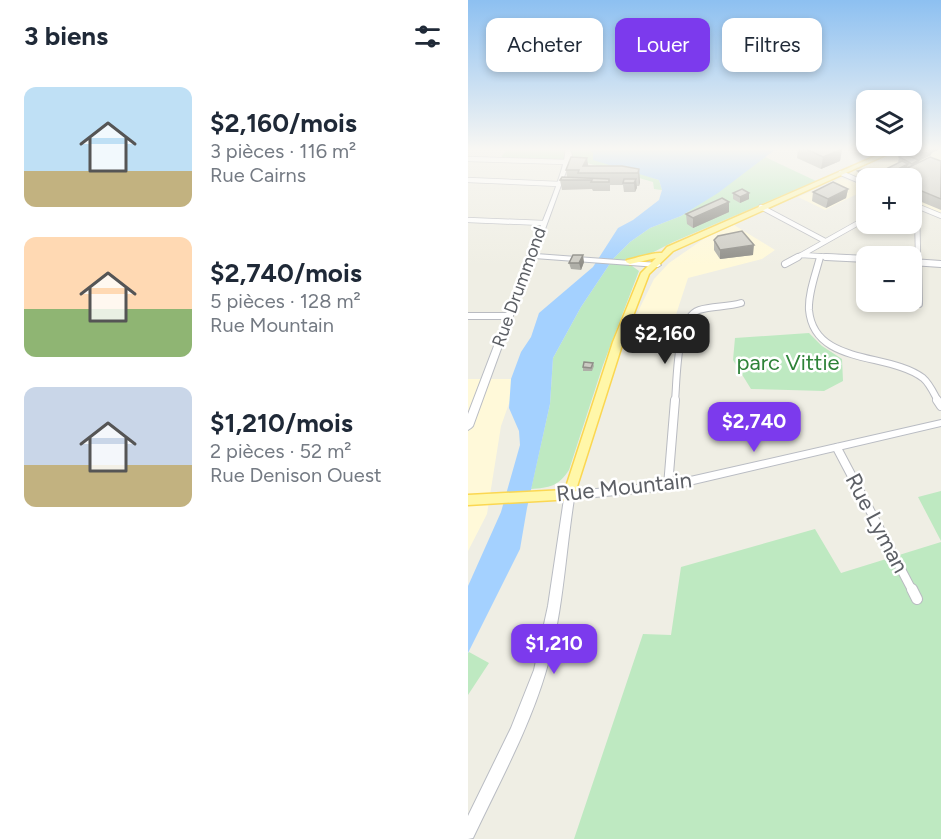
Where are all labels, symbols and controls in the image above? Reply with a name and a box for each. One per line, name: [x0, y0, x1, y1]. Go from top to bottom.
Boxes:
chip: Acheter: [486, 18, 603, 72]
chip: Louer: [615, 18, 710, 72]
chip: Filtres: [722, 18, 822, 72]
text: 3 biens: [24, 20, 108, 52]
icon: filters: [411, 20, 444, 53]
map controls: [856, 90, 922, 312]
button: layers: [856, 90, 922, 156]
text: $2,160/mois: [210, 107, 357, 139]
icon: home: [72, 111, 144, 183]
text: 3 pièces · 116 m²: [210, 139, 356, 163]
text: Rue Cairns: [210, 163, 306, 187]
button: +: [856, 168, 922, 234]
street label: Rue Drummond: [487, 224, 551, 350]
button: −: [856, 246, 922, 312]
text: $2,740/mois: [210, 257, 362, 289]
icon: home: [72, 261, 144, 333]
text: 5 pièces · 128 m²: [210, 289, 361, 313]
text: Rue Mountain: [210, 313, 334, 337]
pin: $2,160: [616, 314, 714, 365]
text: $2,160: [635, 321, 695, 345]
park label: parc Vittie: [736, 349, 840, 376]
pin: $2,740: [705, 402, 803, 453]
text: $1,210/mois: [210, 407, 353, 439]
text: $2,740: [722, 409, 786, 433]
icon: home: [72, 411, 144, 483]
text: 2 pièces · 52 m²: [210, 439, 351, 463]
text: Rue Denison Ouest: [210, 463, 382, 487]
street label: Rue Mountain: [555, 466, 693, 508]
street label: Rue Lyman: [840, 469, 914, 577]
pin: $1,210: [505, 624, 603, 675]
text: $1,210: [525, 631, 583, 655]

